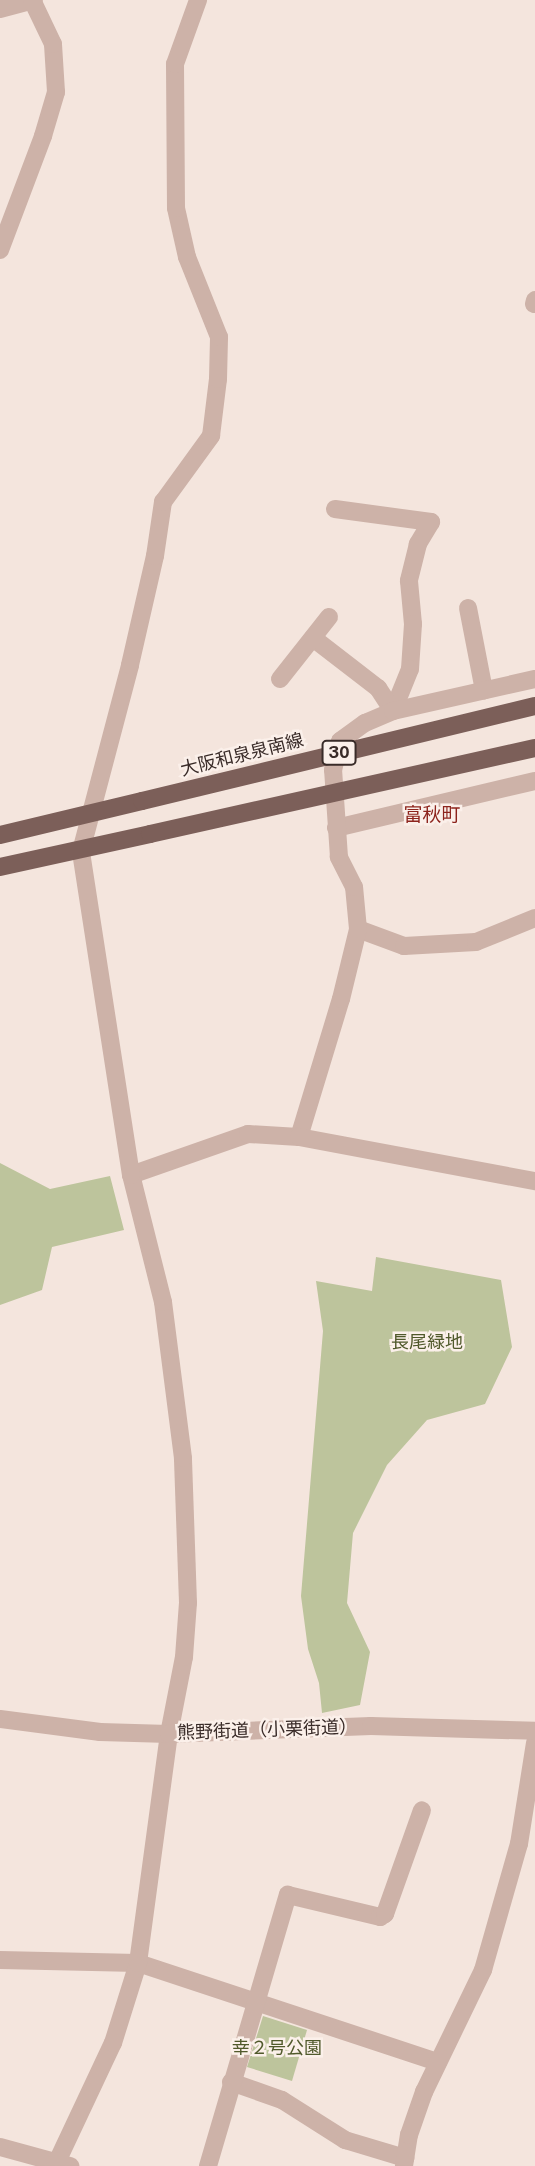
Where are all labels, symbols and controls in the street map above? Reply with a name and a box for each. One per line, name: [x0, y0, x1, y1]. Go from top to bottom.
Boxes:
street label: 大阪和泉泉南線: [178, 729, 306, 781]
road number: 30: [322, 740, 356, 766]
district label: 富秋町: [404, 804, 460, 826]
park label: 長尾緑地: [391, 1331, 463, 1353]
street label: 熊野街道（小栗街道）: [177, 1716, 357, 1744]
park label: 幸２号公園: [232, 2037, 322, 2059]

